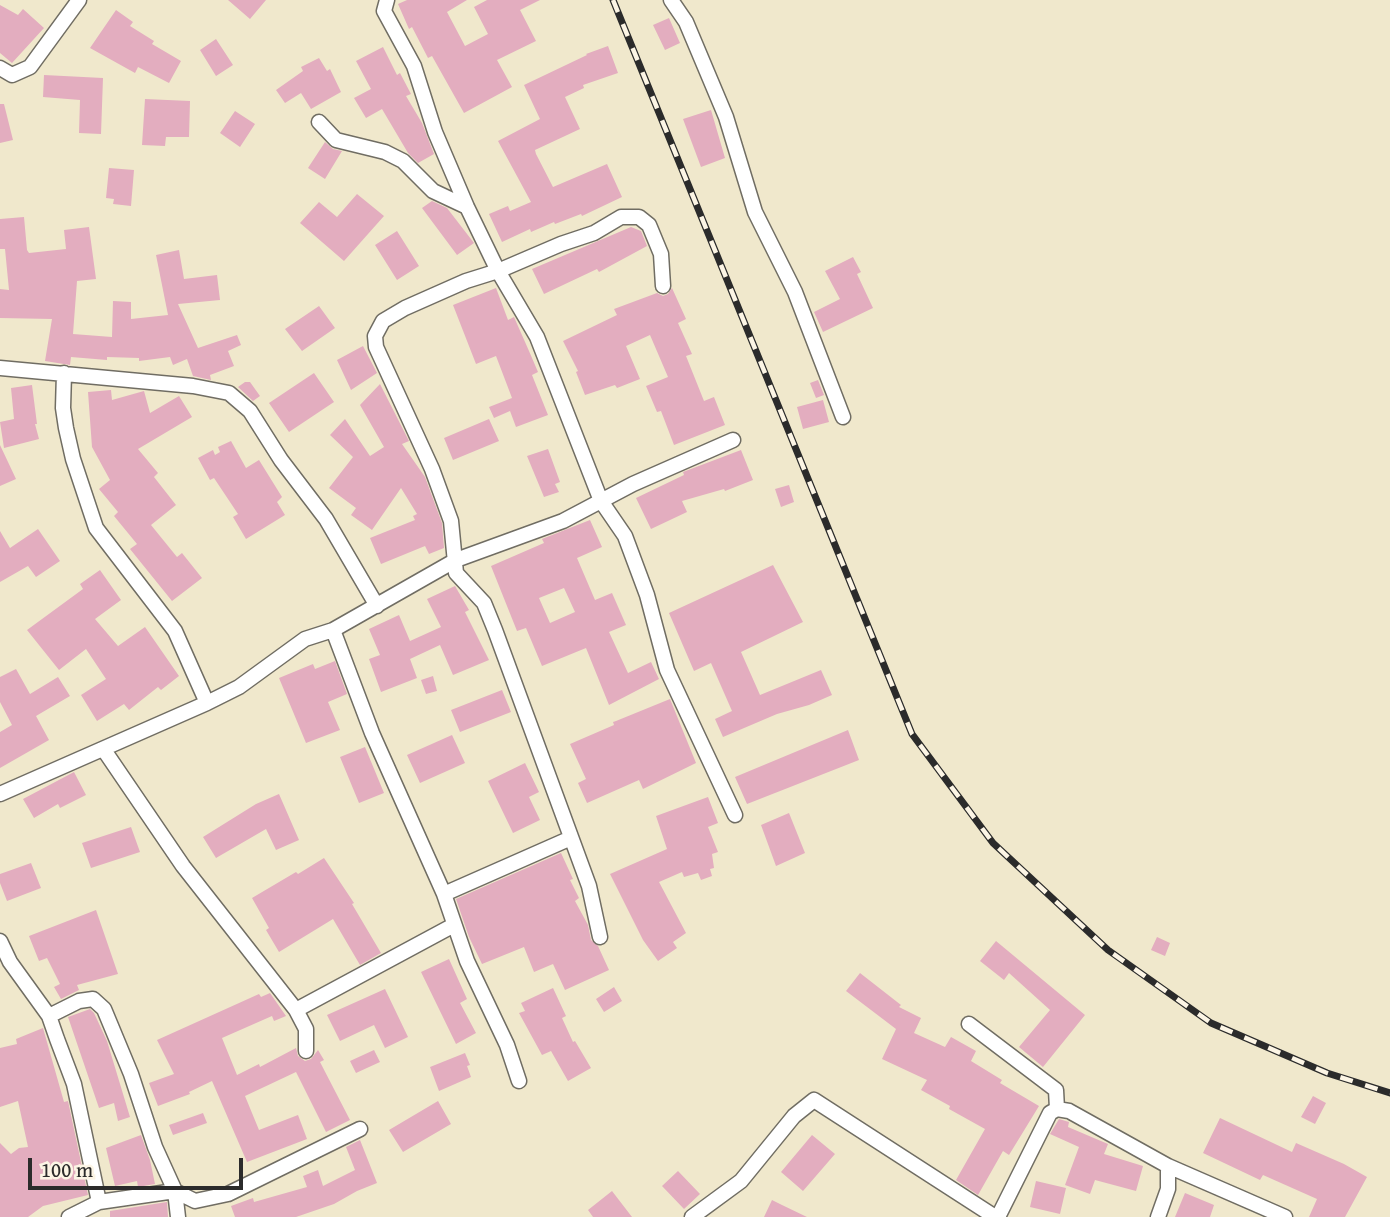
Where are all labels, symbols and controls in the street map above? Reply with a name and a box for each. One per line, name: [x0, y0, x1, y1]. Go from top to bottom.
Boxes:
scale bar: [32, 1144, 247, 1188]
text: 100 m: [41, 1154, 93, 1185]

